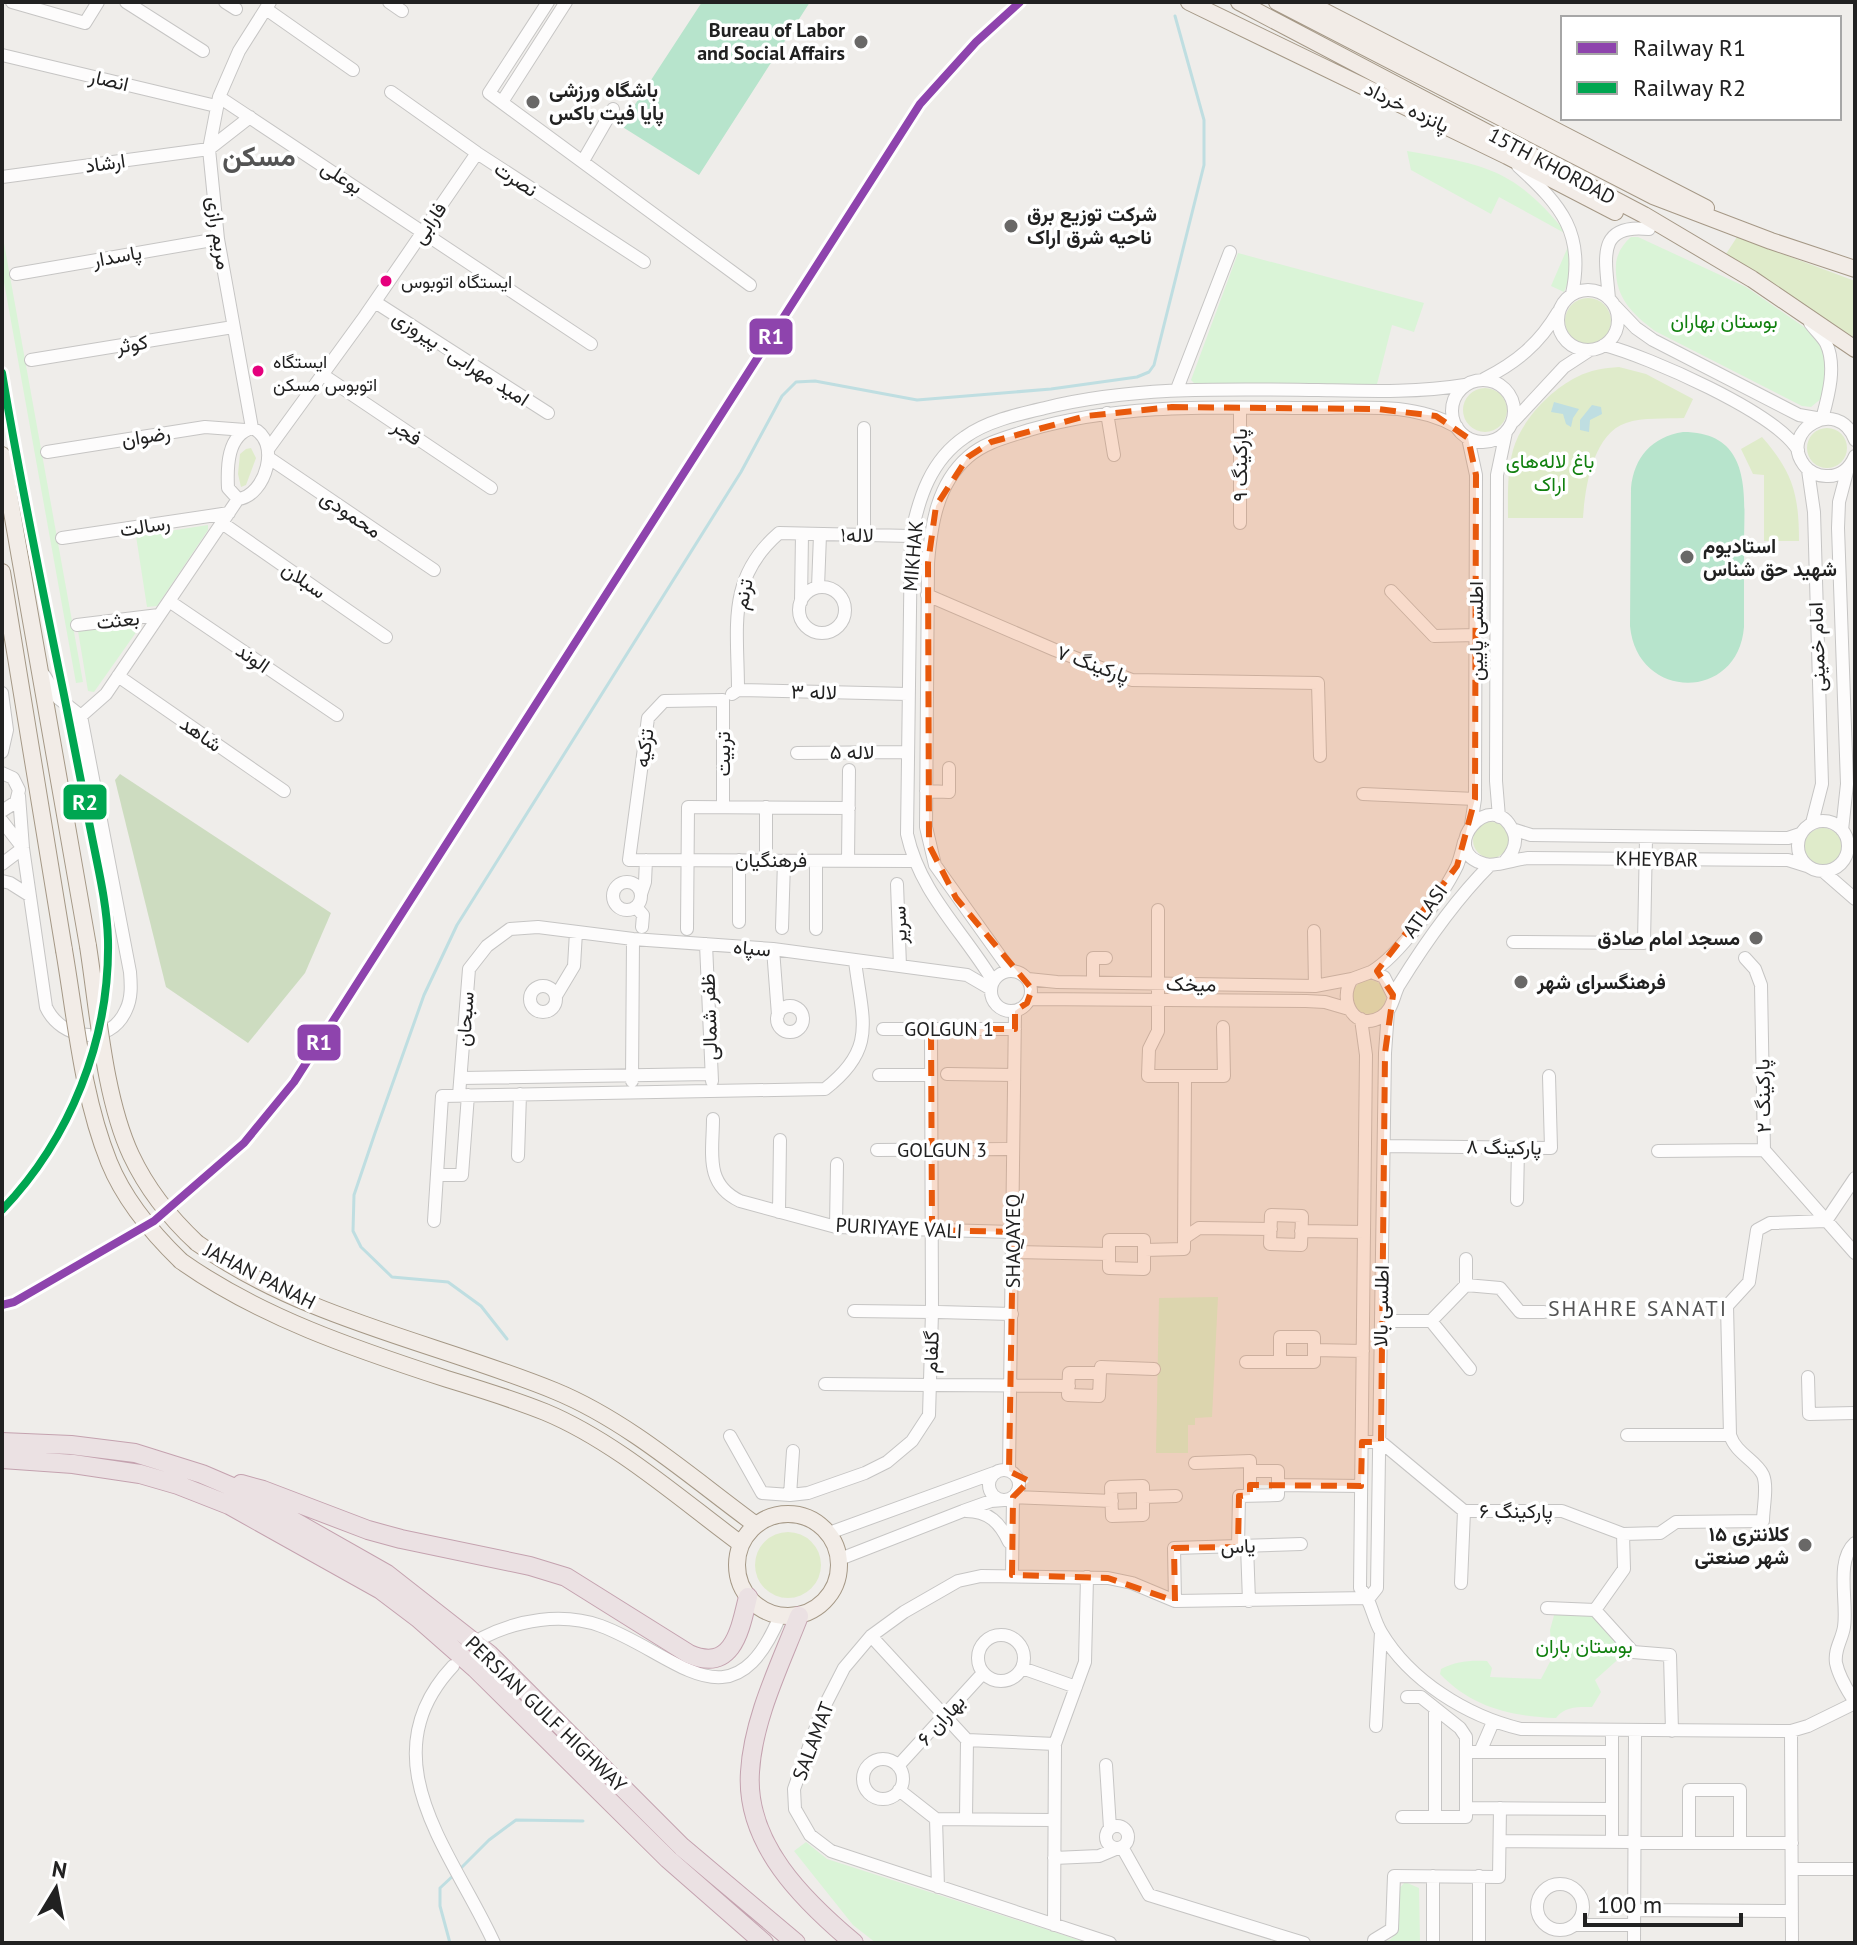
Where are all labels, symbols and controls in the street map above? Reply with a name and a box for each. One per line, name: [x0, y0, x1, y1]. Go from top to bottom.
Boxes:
legend: [1561, 16, 1841, 120]
place label: Bureau of Labor and Social Affairs: [697, 17, 845, 66]
text: Railway R1: [1633, 32, 1746, 63]
marker: Bureau of Labor and Social Affairs: [852, 33, 870, 51]
street label: انصار: [86, 63, 131, 97]
text: Railway R2: [1633, 72, 1746, 103]
street label: پانزده خرداد: [1360, 75, 1454, 140]
place label: باشگاه ورزشی پایا فیت باکس: [549, 77, 664, 127]
marker: باشگاه ورزشی پایا فیت باکس: [524, 93, 542, 111]
street label: 15TH KHORDAD: [1484, 122, 1620, 210]
district label: مسکن: [222, 137, 296, 174]
street label: ارشاد: [83, 147, 127, 179]
street label: بوعلی: [316, 154, 368, 200]
street label: نصرت: [489, 155, 543, 203]
street label: مریم رازی: [201, 195, 237, 271]
street label: فارابی: [406, 197, 452, 249]
place label: شرکت توزیع برق ناحیه شرق اراک: [1027, 201, 1157, 250]
marker: شرکت توزیع برق ناحیه شرق اراک: [1002, 217, 1020, 235]
street label: پاسدار: [89, 239, 144, 274]
place label: ایستگاه اتوبوس: [401, 270, 512, 293]
marker: ایستگاه اتوبوس: [378, 273, 394, 289]
street label: امید مهرابی - پیروزی: [387, 304, 534, 413]
park label: بوستان بهاران: [1670, 308, 1778, 334]
line badge: R1: [748, 317, 794, 356]
text: R1: [758, 322, 784, 350]
street label: کوثر: [113, 329, 150, 359]
place label: ایستگاه اتوبوس مسکن: [273, 350, 377, 396]
marker: ایستگاه اتوبوس مسکن: [250, 363, 266, 379]
street label: فجر: [386, 412, 427, 451]
street label: رضوان: [120, 419, 172, 453]
street label: پارکینگ ۹: [1227, 428, 1254, 502]
park label: باغ لاله‌های اراک: [1506, 448, 1594, 497]
street label: محمودی: [315, 484, 387, 544]
street label: رسالت: [118, 509, 172, 543]
street label: MIKHAK: [897, 519, 929, 593]
street label: لاله۱: [840, 522, 874, 548]
place label: استادیوم شهید حق شناس: [1703, 533, 1837, 582]
marker: استادیوم شهید حق شناس: [1678, 548, 1696, 566]
street label: سبلان: [277, 556, 331, 604]
street label: ترنم: [727, 576, 759, 612]
street label: اطلسی پایین: [1463, 581, 1490, 681]
street label: امام خمینی: [1802, 602, 1832, 692]
street label: بعثت: [95, 605, 141, 635]
street label: الوند: [231, 637, 275, 679]
street label: پارکینگ ۷: [1053, 639, 1133, 690]
street label: لاله ۳: [791, 679, 837, 705]
street label: شاهد: [175, 710, 227, 758]
street label: تزکیه: [628, 727, 660, 769]
street label: تربیت: [710, 731, 736, 777]
street label: لاله ۵: [830, 739, 874, 765]
line badge: R2: [62, 783, 108, 821]
text: R2: [72, 788, 98, 816]
street label: KHEYBAR: [1615, 845, 1699, 873]
street label: فرهنگیان: [735, 847, 807, 873]
street label: ATLASI: [1397, 879, 1453, 943]
street label: سریر: [885, 905, 913, 946]
place label: مسجد امام صادق: [1597, 925, 1740, 951]
marker: مسجد امام صادق: [1747, 929, 1765, 947]
street label: سپاه: [732, 933, 772, 964]
place label: فرهنگسرای شهر: [1536, 969, 1666, 995]
street label: میخک: [1166, 971, 1216, 997]
street label: ظفر شمالی: [694, 973, 724, 1061]
marker: فرهنگسرای شهر: [1512, 973, 1530, 991]
street label: سبحان: [450, 991, 480, 1047]
street label: GOLGUN 1: [904, 1016, 994, 1042]
line badge: R1: [296, 1023, 342, 1062]
text: R1: [306, 1028, 332, 1056]
street label: پارکینگ ۲: [1749, 1059, 1778, 1133]
street label: پارکینگ ۸: [1466, 1133, 1542, 1162]
street label: GOLGUN 3: [897, 1137, 987, 1163]
street label: SHAQAYEQ: [1000, 1193, 1026, 1288]
street label: PURIYAYE VALI: [835, 1212, 963, 1244]
street label: JAHAN PANAH: [199, 1236, 320, 1315]
street label: اطلسی بالا: [1367, 1265, 1395, 1347]
district label: SHAHRE SANATI: [1548, 1294, 1728, 1322]
street label: گلفام: [917, 1330, 945, 1374]
street label: پارکینگ ۶: [1479, 1498, 1553, 1525]
place label: کلانتری ۱۵ شهر صنعتی: [1695, 1521, 1789, 1570]
street label: یاس: [1220, 1532, 1256, 1560]
marker: کلانتری ۱۵ شهر صنعتی: [1796, 1536, 1814, 1554]
street label: PERSIAN GULF HIGHWAY: [460, 1630, 633, 1798]
park label: بوستان باران: [1535, 1633, 1633, 1659]
street label: بهاران ۶: [911, 1689, 971, 1751]
street label: SALAMAT: [786, 1698, 840, 1784]
north arrow: [16, 1849, 96, 1929]
text: N: [50, 1854, 69, 1884]
scale bar: [1585, 1877, 1741, 1927]
text: 100 m: [1597, 1889, 1662, 1920]

